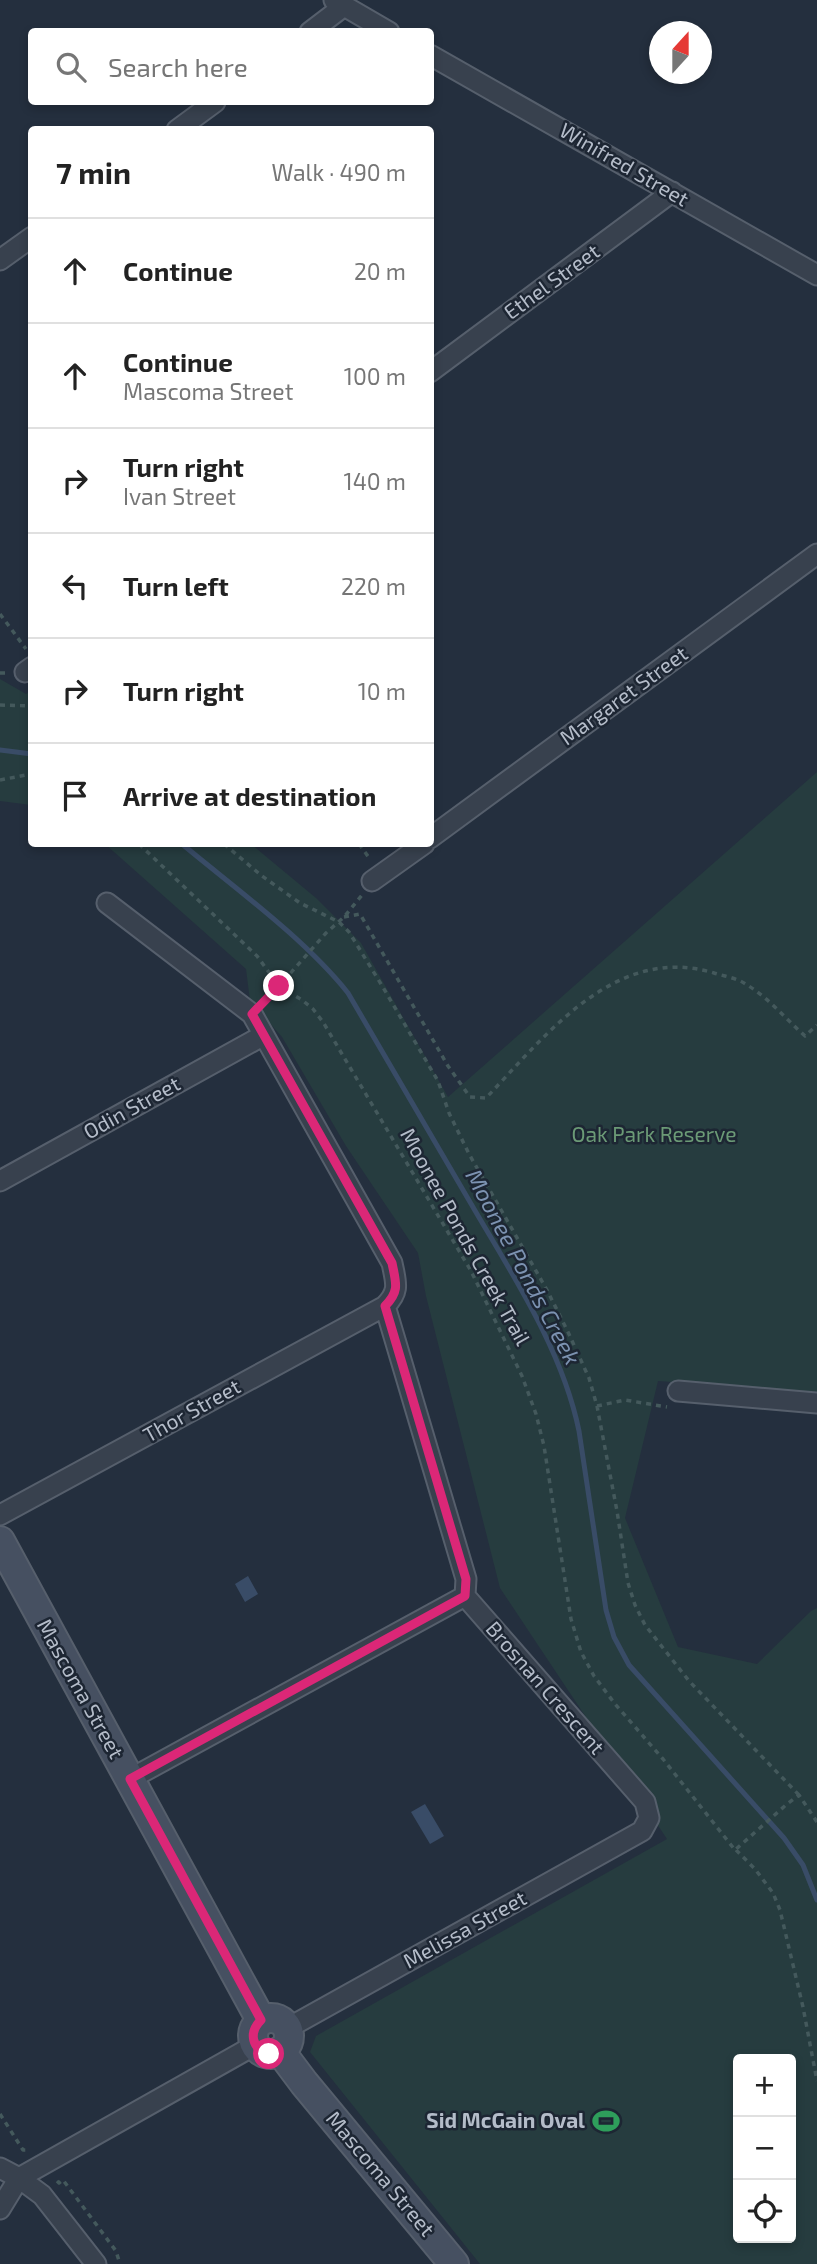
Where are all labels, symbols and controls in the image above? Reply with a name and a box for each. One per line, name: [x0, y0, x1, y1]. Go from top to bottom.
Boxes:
north arrow: [649, 21, 712, 84]
search box: [28, 28, 434, 105]
icon: search: [52, 48, 90, 86]
text: Search here: [108, 51, 248, 82]
street label: Winifred Street: [556, 117, 694, 211]
text: 7 min: [56, 154, 131, 190]
text: Walk · 490 m: [271, 158, 406, 186]
street label: Ethel Street: [498, 238, 604, 324]
icon: ahead: [56, 252, 94, 290]
text: Continue: [123, 255, 233, 286]
text: 20 m: [354, 257, 406, 285]
text: Continue: [123, 346, 233, 377]
icon: ahead: [56, 357, 94, 395]
text: 100 m: [344, 362, 406, 390]
text: Mascoma Street: [123, 377, 293, 405]
text: Turn right: [123, 451, 244, 482]
icon: right: [56, 462, 94, 500]
text: 140 m: [344, 467, 406, 495]
text: Ivan Street: [123, 482, 236, 510]
icon: left: [56, 567, 94, 605]
text: Turn left: [123, 570, 229, 601]
text: 220 m: [341, 572, 406, 600]
street label: Margaret Street: [554, 640, 692, 750]
icon: right: [56, 672, 94, 710]
text: Turn right: [123, 675, 244, 706]
text: 10 m: [358, 677, 406, 705]
icon: arrive: [56, 777, 94, 815]
text: Arrive at destination: [123, 780, 376, 811]
route end: [263, 970, 294, 1001]
street label: Odin Street: [79, 1070, 184, 1143]
park label: Oak Park Reserve: [572, 1121, 736, 1146]
street label: Moonee Ponds Creek Trail: [395, 1124, 535, 1350]
water label: Moonee Ponds Creek: [460, 1164, 586, 1370]
street label: Thor Street: [138, 1373, 244, 1447]
street label: Mascoma Street: [33, 1614, 130, 1762]
street label: Brosnan Crescent: [482, 1615, 611, 1759]
street label: Melissa Street: [398, 1885, 530, 1973]
route start: [253, 2038, 284, 2069]
map controls: [733, 2054, 796, 2243]
button: +: [733, 2054, 796, 2117]
street label: Mascoma Street: [322, 2105, 441, 2241]
sports icon: Sid McGain Oval: [591, 2106, 621, 2136]
place label: Sid McGain Oval: [426, 2107, 585, 2132]
button: −: [733, 2117, 796, 2180]
button: locate: [733, 2180, 796, 2243]

